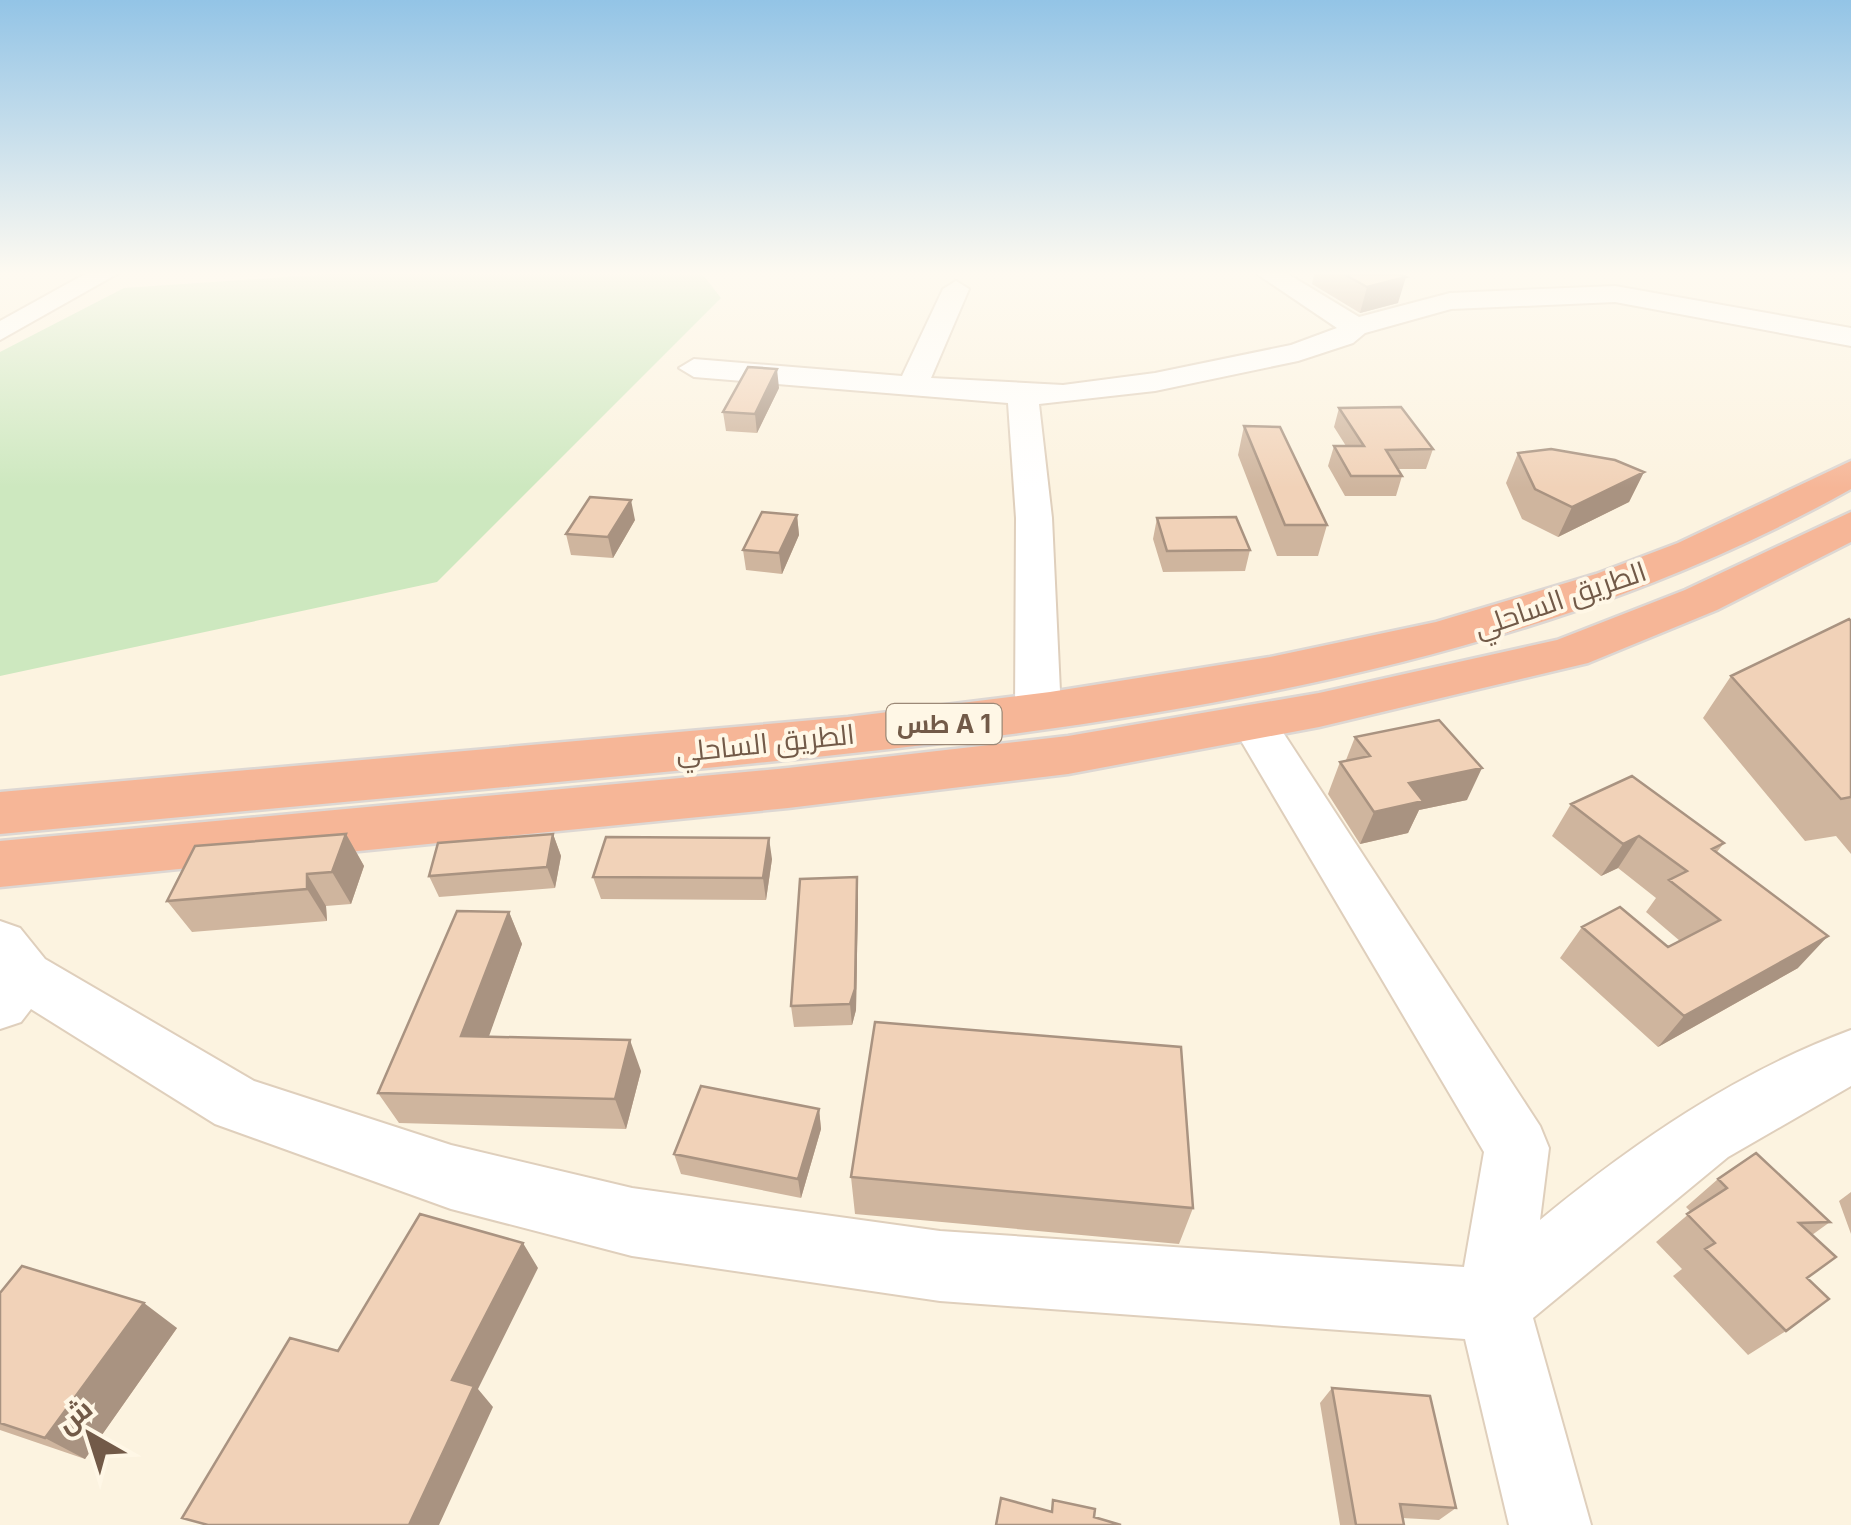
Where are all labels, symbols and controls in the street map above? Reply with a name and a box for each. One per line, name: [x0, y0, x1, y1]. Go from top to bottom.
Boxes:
street label: الطريق الساحلي: [1469, 554, 1652, 649]
road number: طس A 1: [886, 704, 1002, 744]
street label: الطريق الساحلي: [674, 717, 857, 774]
north arrow: [40, 1385, 140, 1485]
text: ش: [50, 1391, 99, 1440]

